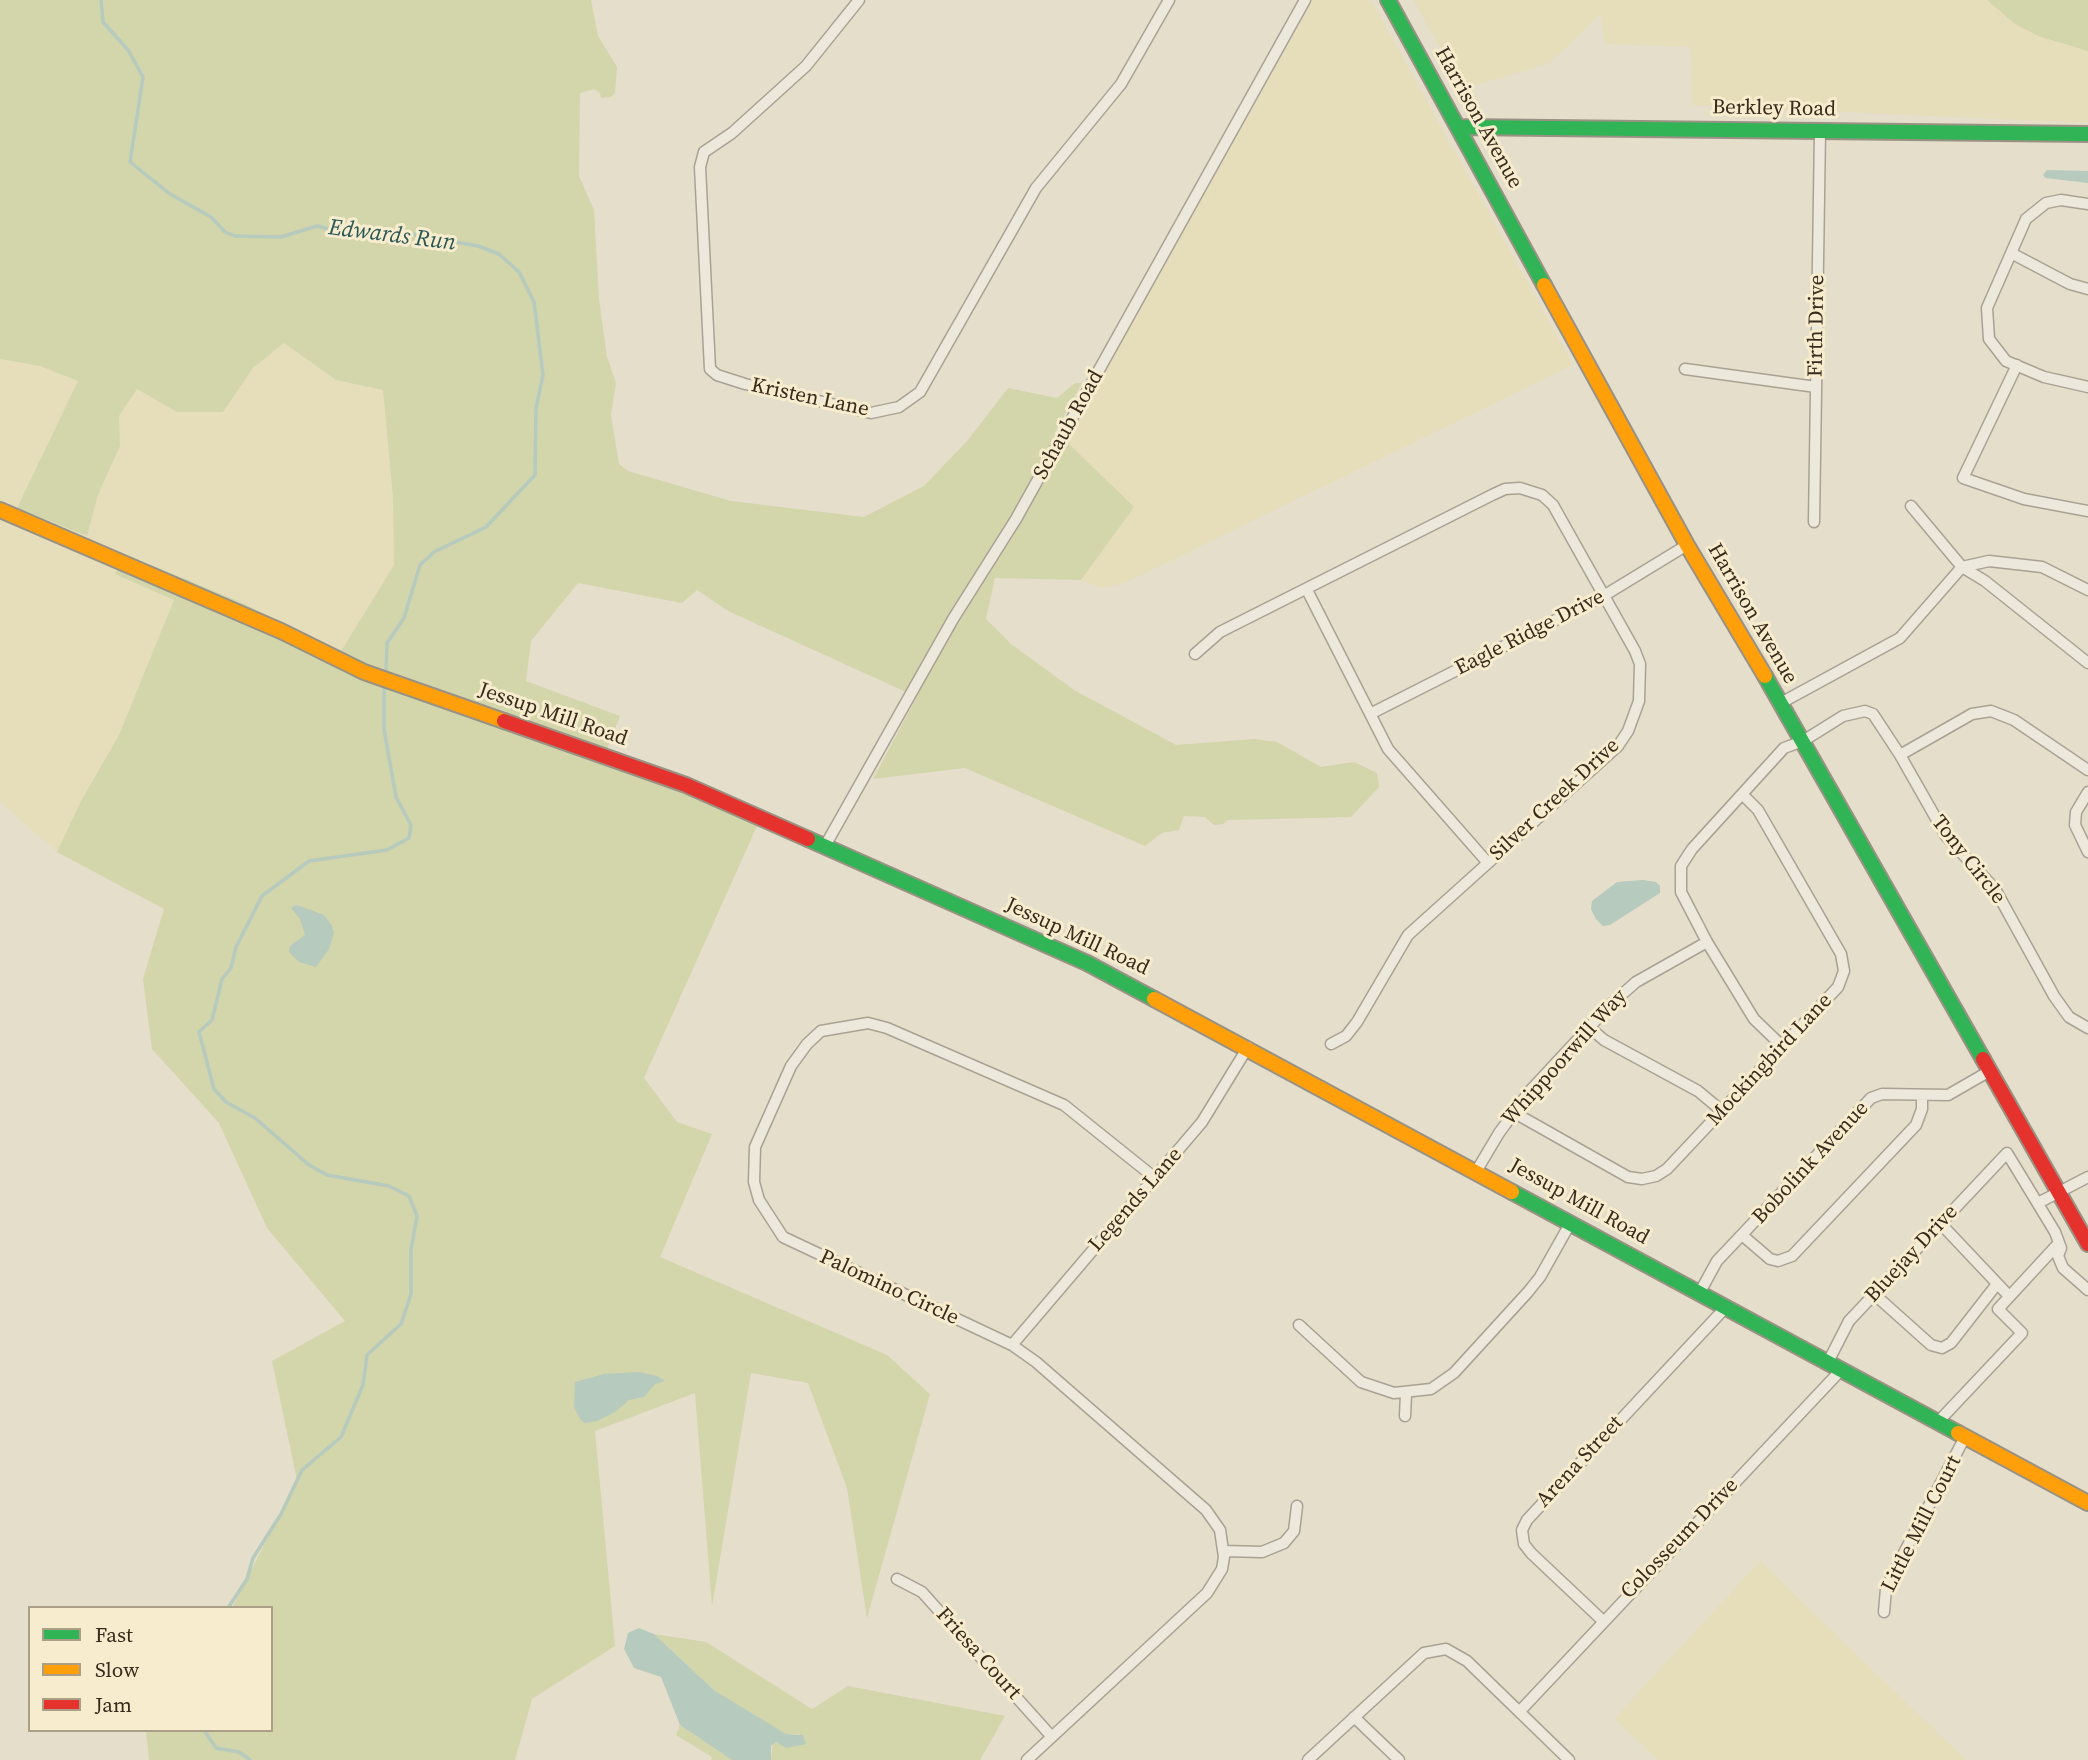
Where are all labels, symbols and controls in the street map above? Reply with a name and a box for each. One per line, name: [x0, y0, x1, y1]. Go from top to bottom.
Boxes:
street label: Harrison Avenue: [1429, 43, 1527, 193]
street label: Berkley Road: [1712, 95, 1836, 123]
water label: Edwards Run: [327, 214, 457, 258]
street label: Firth Drive: [1804, 275, 1830, 377]
street label: Schaub Road: [1029, 366, 1109, 484]
street label: Kristen Lane: [749, 373, 871, 423]
street label: Harrison Avenue: [1702, 539, 1802, 689]
street label: Eagle Ridge Drive: [1451, 585, 1609, 681]
street label: Jessup Mill Road: [475, 678, 631, 752]
street label: Silver Creek Drive: [1485, 734, 1625, 866]
street label: Tony Circle: [1926, 811, 2010, 909]
street label: Jessup Mill Road: [1001, 893, 1153, 981]
street label: Whippoorwill Way: [1497, 985, 1633, 1131]
street label: Mockingbird Lane: [1702, 989, 1838, 1131]
street label: Bobolink Avenue: [1748, 1096, 1874, 1230]
street label: Legends Lane: [1084, 1143, 1188, 1257]
street label: Jessup Mill Road: [1505, 1153, 1653, 1251]
street label: Bluejay Drive: [1860, 1200, 1964, 1308]
street label: Palomino Circle: [816, 1245, 962, 1331]
street label: Arena Street: [1531, 1411, 1629, 1513]
street label: Little Mill Court: [1877, 1451, 1967, 1597]
street label: Colosseum Drive: [1616, 1473, 1744, 1605]
street label: Friesa Court: [930, 1603, 1026, 1705]
legend: [28, 1606, 273, 1732]
text: Fast: [95, 1620, 133, 1649]
text: Slow: [95, 1655, 139, 1684]
text: Jam: [95, 1690, 132, 1719]

